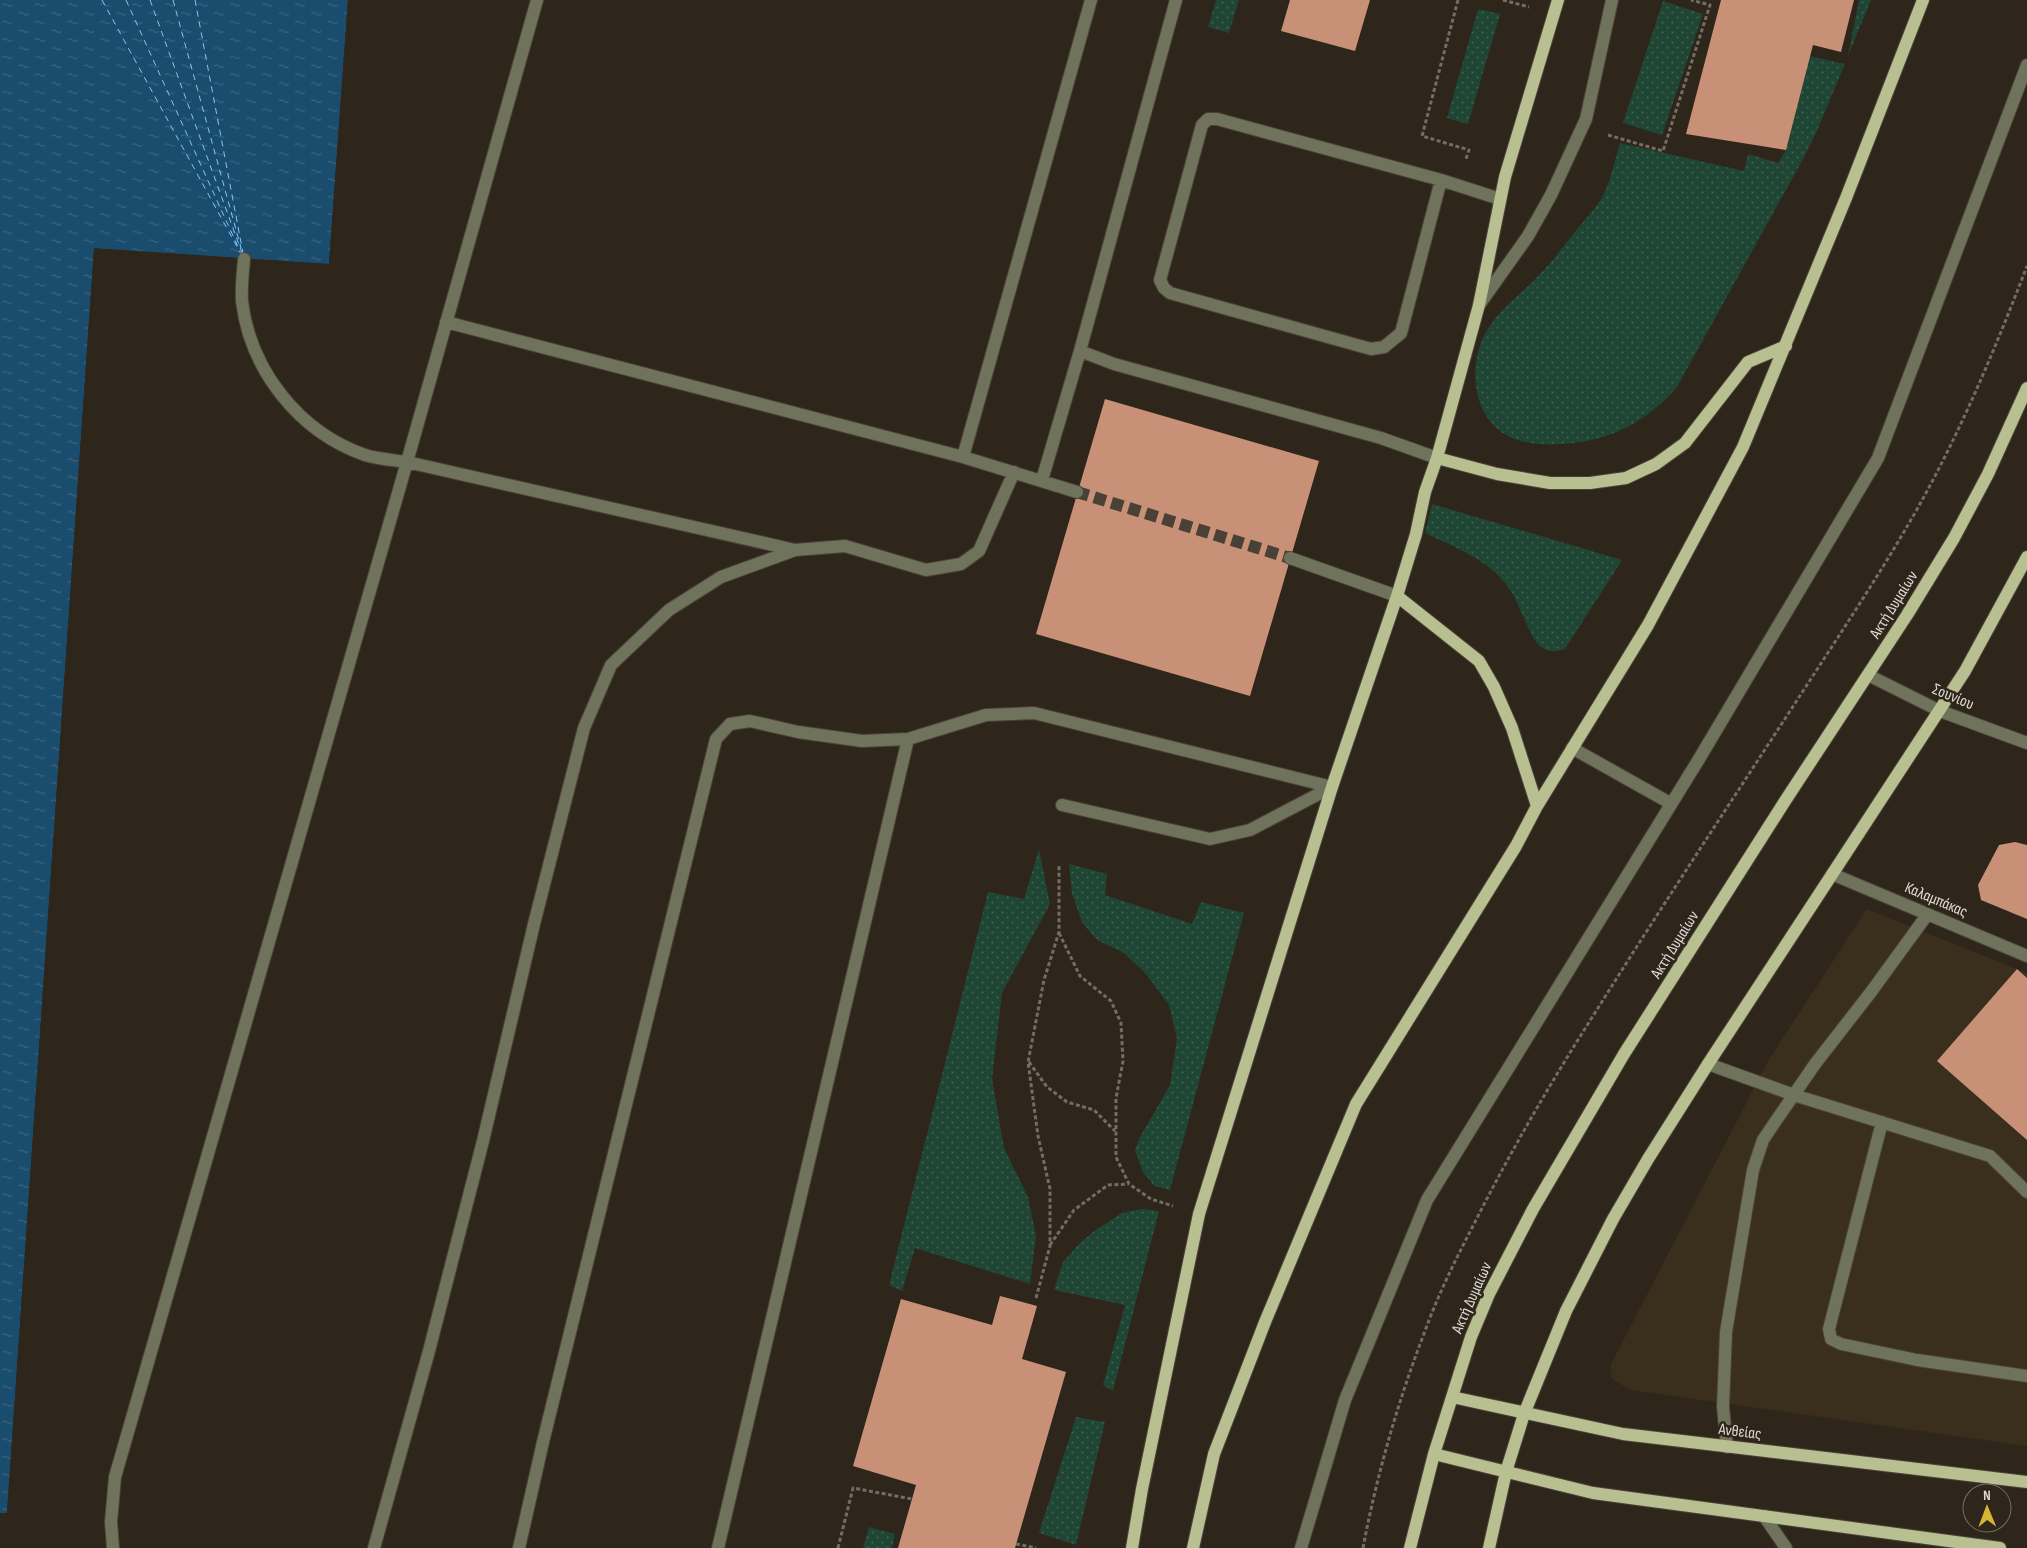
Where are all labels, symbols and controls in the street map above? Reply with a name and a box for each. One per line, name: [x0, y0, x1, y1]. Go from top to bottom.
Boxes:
street label: Ακτή Δυμαίων: [1865, 568, 1922, 643]
street label: Σουνίου: [1929, 680, 1977, 714]
street label: Καλαμπάκας: [1902, 878, 1970, 922]
street label: Ακτή Δυμαίων: [1646, 908, 1703, 983]
street label: Ακτή Δυμαίων: [1447, 1259, 1496, 1338]
street label: Ανθείας: [1717, 1420, 1762, 1444]
north arrow: [1962, 1483, 2012, 1533]
text: N: [1983, 1487, 1991, 1504]

